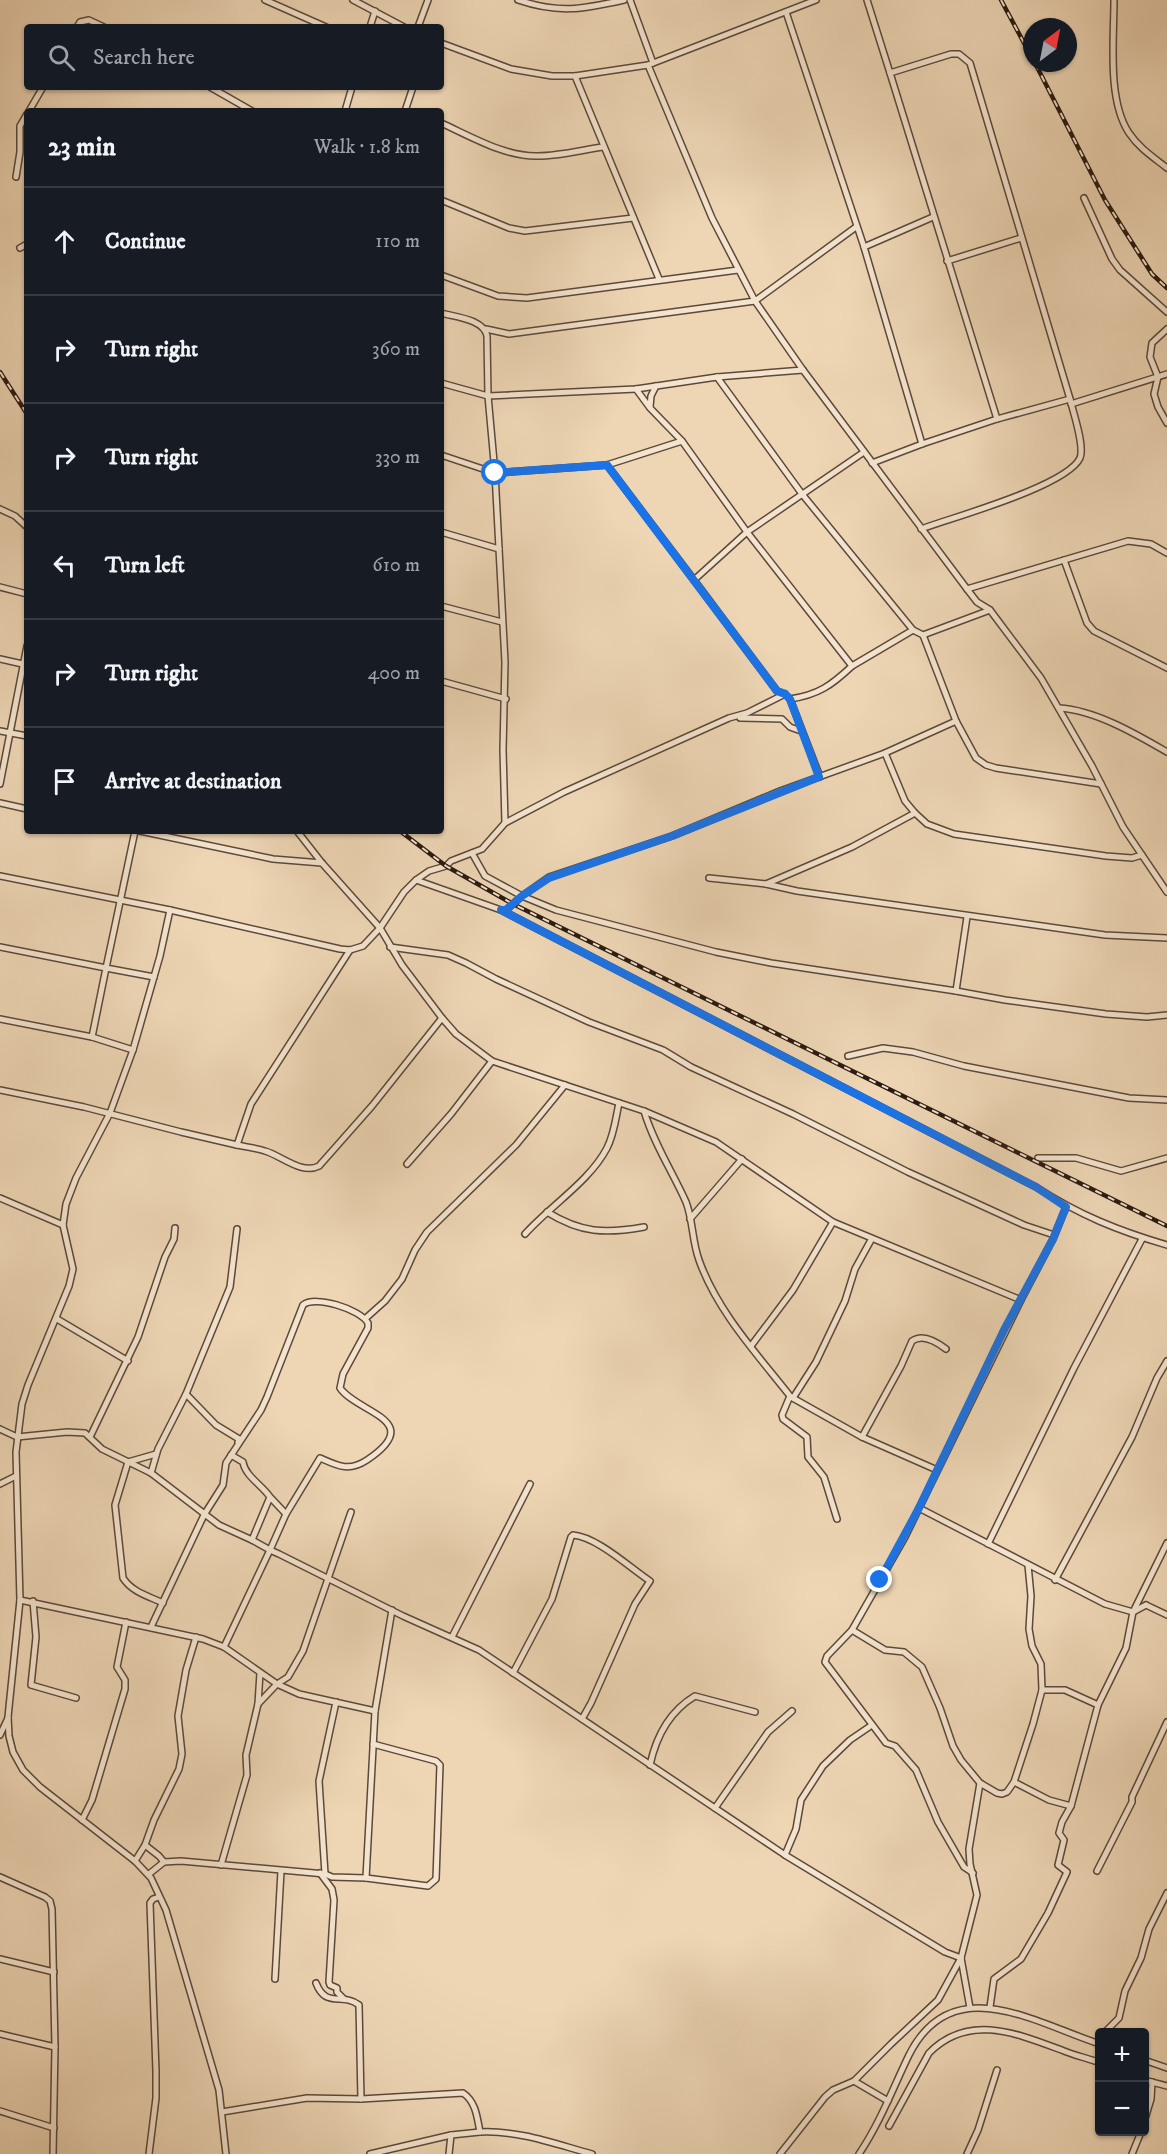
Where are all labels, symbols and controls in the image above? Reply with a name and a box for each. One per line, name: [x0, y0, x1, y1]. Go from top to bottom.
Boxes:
north arrow: [1023, 18, 1077, 72]
search box: [24, 24, 444, 90]
icon: search: [45, 41, 78, 74]
text: Search here: [93, 44, 195, 71]
text: 23 min: [48, 131, 116, 164]
text: Walk · 1.8 km: [314, 135, 420, 160]
icon: ahead: [48, 225, 81, 258]
text: Continue: [105, 228, 186, 255]
text: 110 m: [375, 229, 420, 254]
icon: right: [48, 333, 81, 366]
text: Turn right: [105, 336, 198, 363]
text: 360 m: [372, 337, 420, 362]
icon: right: [48, 441, 81, 474]
text: Turn right: [105, 444, 198, 471]
text: 330 m: [375, 445, 420, 470]
route start: [481, 459, 507, 485]
icon: left: [48, 549, 81, 582]
text: Turn left: [105, 552, 185, 579]
text: 610 m: [372, 553, 420, 578]
icon: right: [48, 657, 81, 690]
text: Turn right: [105, 660, 198, 687]
text: 400 m: [368, 661, 420, 686]
icon: arrive: [48, 765, 81, 798]
text: Arrive at destination: [105, 768, 282, 795]
route end: [866, 1566, 892, 1592]
map controls: [1095, 2028, 1149, 2136]
button: +: [1095, 2028, 1149, 2082]
button: −: [1095, 2082, 1149, 2136]

